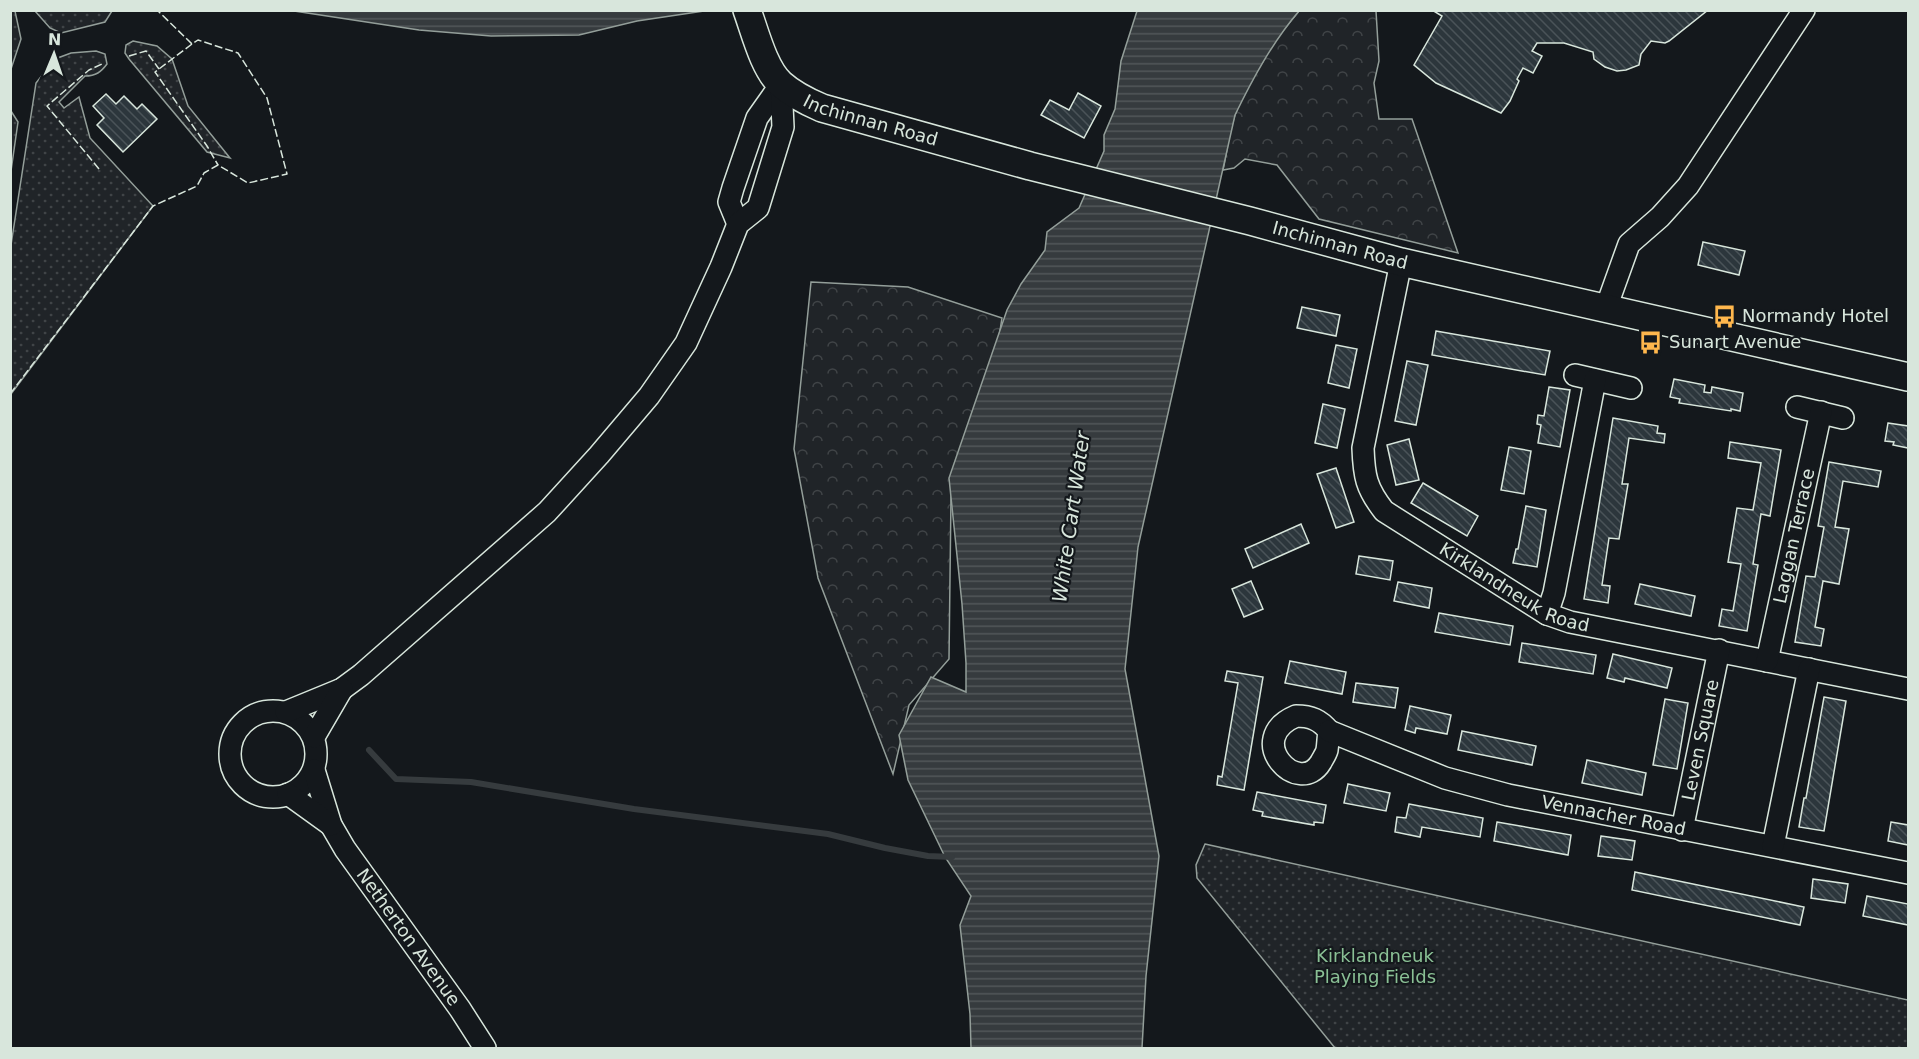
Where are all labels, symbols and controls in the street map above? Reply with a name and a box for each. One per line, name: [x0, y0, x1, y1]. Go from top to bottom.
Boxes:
north arrow: [24, 24, 84, 84]
text: N: [47, 30, 62, 49]
street label: Inchinnan Road: [800, 90, 940, 150]
street label: Inchinnan Road: [1270, 217, 1410, 273]
bus stop icon: Normandy Hotel: [1711, 303, 1737, 329]
place label: Normandy Hotel: [1742, 305, 1889, 326]
bus stop icon: Sunart Avenue: [1638, 329, 1664, 355]
place label: Sunart Avenue: [1669, 331, 1801, 352]
water label: White Cart Water: [1047, 428, 1095, 604]
street label: Laggan Terrace: [1769, 466, 1818, 605]
street label: Kirklandneuk Road: [1436, 538, 1591, 636]
street label: Leven Square: [1677, 677, 1723, 802]
street label: Vennacher Road: [1540, 791, 1688, 839]
street label: Netherton Avenue: [353, 864, 465, 1010]
park label: Kirklandneuk Playing Fields: [1314, 945, 1436, 987]

